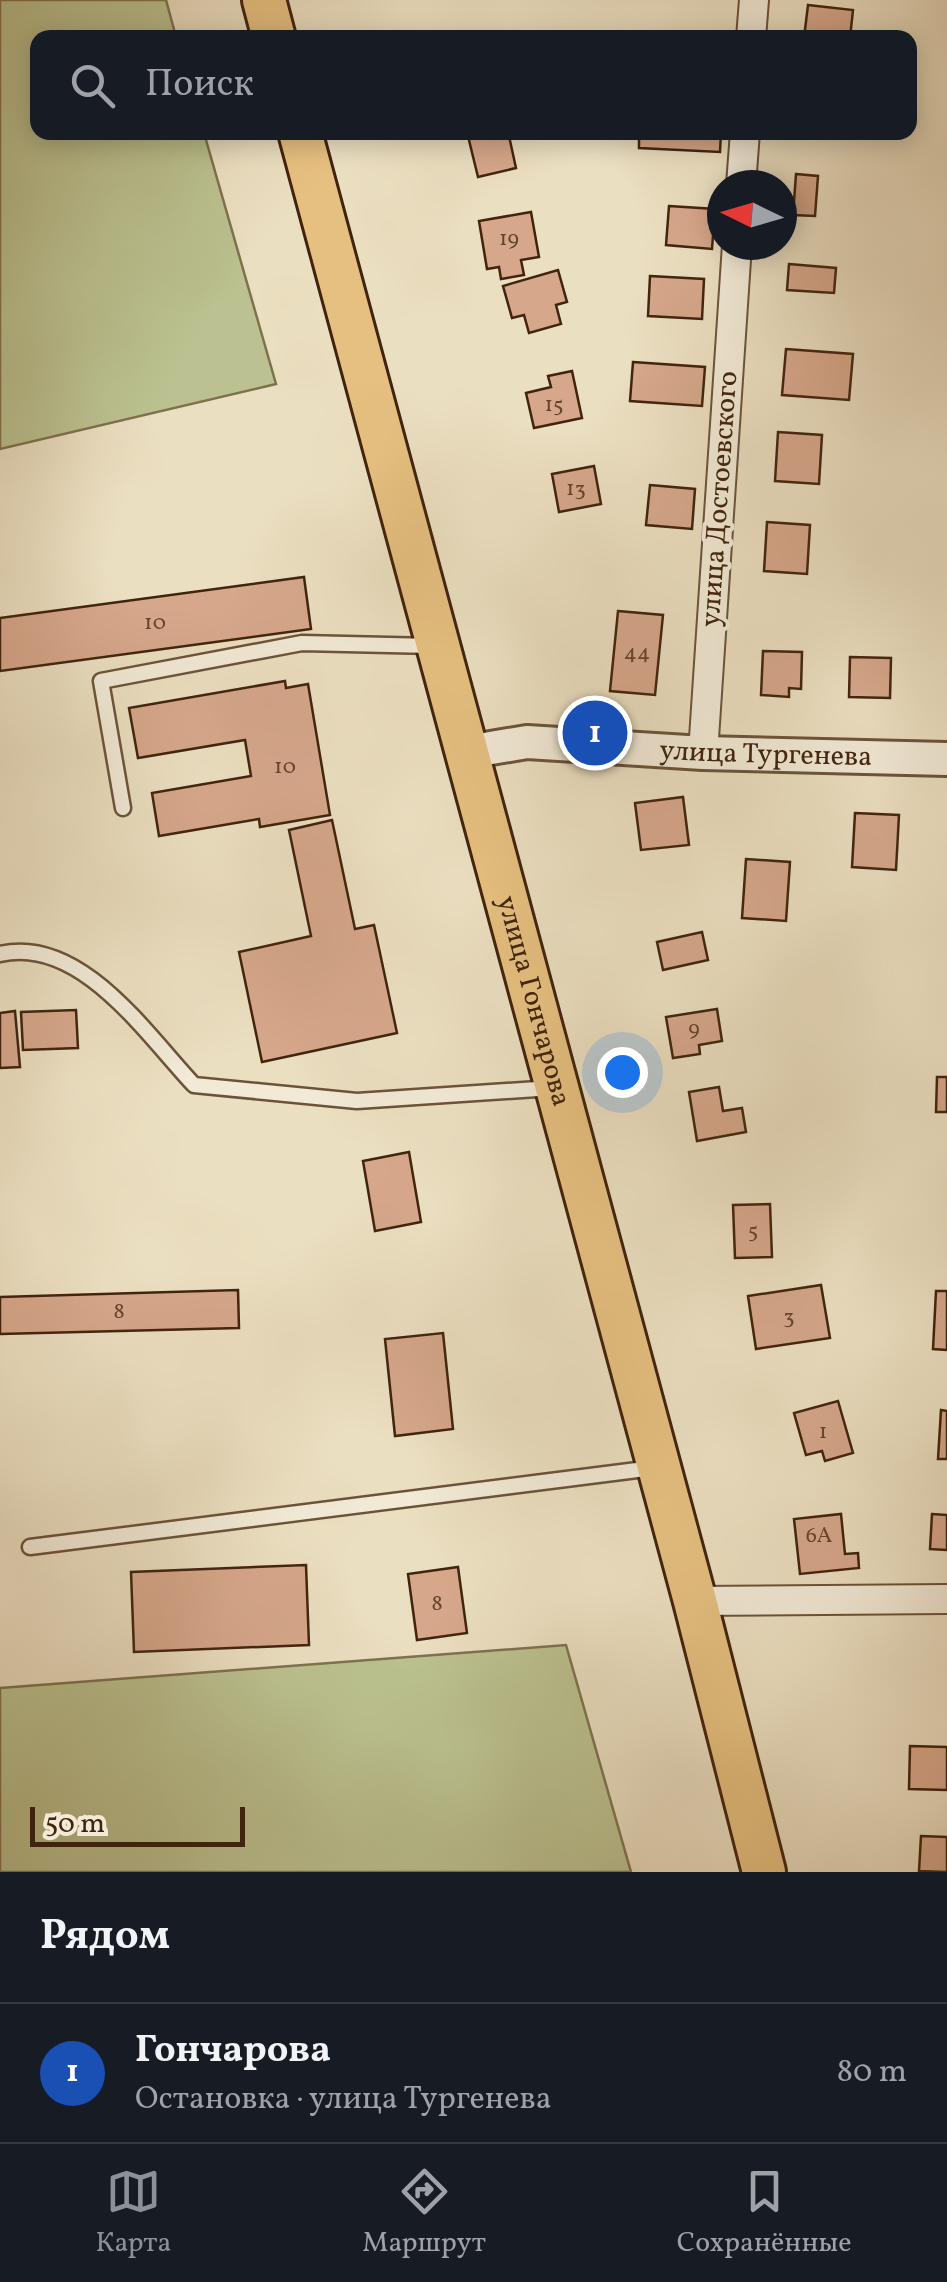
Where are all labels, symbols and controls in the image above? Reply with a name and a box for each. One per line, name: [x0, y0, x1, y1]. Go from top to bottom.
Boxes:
search box: [30, 30, 917, 140]
icon: search: [65, 58, 120, 113]
text: Поиск: [145, 59, 254, 112]
north arrow: [707, 170, 797, 260]
house number: 19: [499, 224, 519, 255]
street label: улица Достоевского: [692, 370, 748, 628]
house number: 15: [544, 390, 564, 421]
house number: 13: [566, 474, 586, 505]
house number: 10: [144, 608, 166, 639]
house number: 44: [624, 638, 650, 669]
pin: 1: [562, 696, 628, 770]
street label: улица Тургенева: [658, 731, 873, 777]
house number: 10: [274, 752, 296, 783]
street label: улица Гончарова: [487, 891, 581, 1111]
house number: 9: [688, 1014, 700, 1045]
your location: [597, 1047, 648, 1098]
house number: 5: [748, 1216, 758, 1247]
house number: 8: [113, 1297, 125, 1328]
house number: 3: [783, 1302, 795, 1333]
house number: 1: [819, 1417, 827, 1448]
house number: 6А: [806, 1521, 832, 1552]
house number: 8: [431, 1589, 443, 1620]
scale bar: [30, 1802, 245, 1846]
text: 50 m: [45, 1805, 105, 1844]
text: Рядом: [40, 1908, 170, 1967]
text: Гончарова: [135, 2025, 331, 2078]
text: 1: [66, 2051, 79, 2095]
text: 80 m: [837, 2051, 907, 2095]
text: Остановка · улица Тургенева: [135, 2078, 552, 2122]
tab: Карта: [95, 2164, 171, 2263]
tab: Маршрут: [362, 2164, 486, 2263]
tab: Сохранённые: [677, 2164, 852, 2263]

